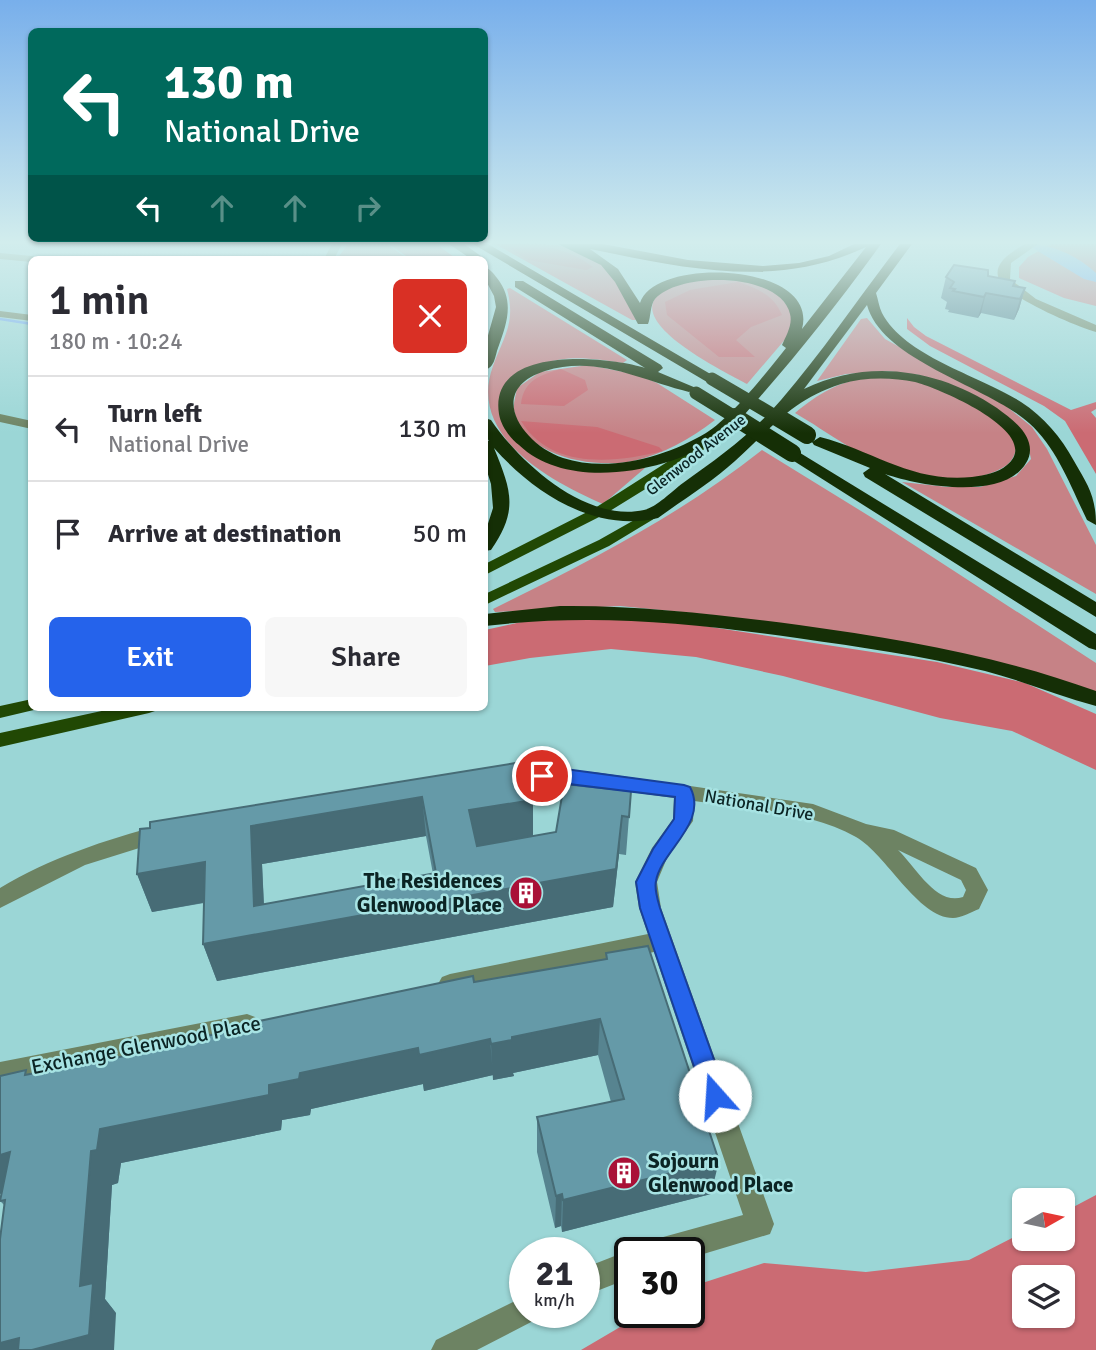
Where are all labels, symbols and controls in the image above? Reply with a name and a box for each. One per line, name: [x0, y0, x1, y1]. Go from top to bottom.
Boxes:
text: 130 m: [164, 52, 294, 112]
icon: left: [49, 56, 140, 147]
text: National Drive: [164, 112, 360, 151]
icon: left: [130, 189, 168, 227]
icon: ahead: [203, 189, 241, 227]
icon: ahead: [276, 189, 314, 227]
icon: right: [349, 189, 387, 227]
text: 1 min: [49, 275, 150, 326]
button: close: [393, 279, 467, 353]
text: 180 m · 10:24: [49, 327, 183, 356]
text: Turn left: [108, 398, 202, 430]
icon: left: [49, 410, 87, 448]
street label: Glenwood Avenue: [642, 410, 750, 500]
text: 130 m: [398, 413, 467, 445]
text: National Drive: [108, 430, 249, 459]
icon: arrive: [49, 515, 87, 553]
text: Arrive at destination: [108, 518, 341, 550]
text: 50 m: [412, 518, 467, 550]
button: Exit: [49, 617, 251, 697]
button: Share: [265, 617, 467, 697]
pin: [512, 746, 572, 806]
icon: arrive: [523, 757, 561, 795]
street label: National Drive: [703, 785, 815, 825]
place label: The Residences Glenwood Place: [357, 868, 502, 918]
building icon: The Residences Glenwood Place: [507, 874, 545, 912]
street label: Exchange Glenwood Place: [29, 1010, 263, 1080]
position arrow: [678, 1059, 752, 1133]
place label: Sojourn Glenwood Place: [648, 1148, 793, 1198]
building icon: Sojourn Glenwood Place: [605, 1154, 643, 1192]
north arrow: [1012, 1188, 1074, 1251]
map controls: [1012, 1188, 1075, 1328]
speed limit sign: 30: [614, 1237, 705, 1328]
text: 21: [536, 1252, 573, 1295]
button: layers: [1012, 1265, 1075, 1328]
text: km/h: [534, 1289, 575, 1311]

